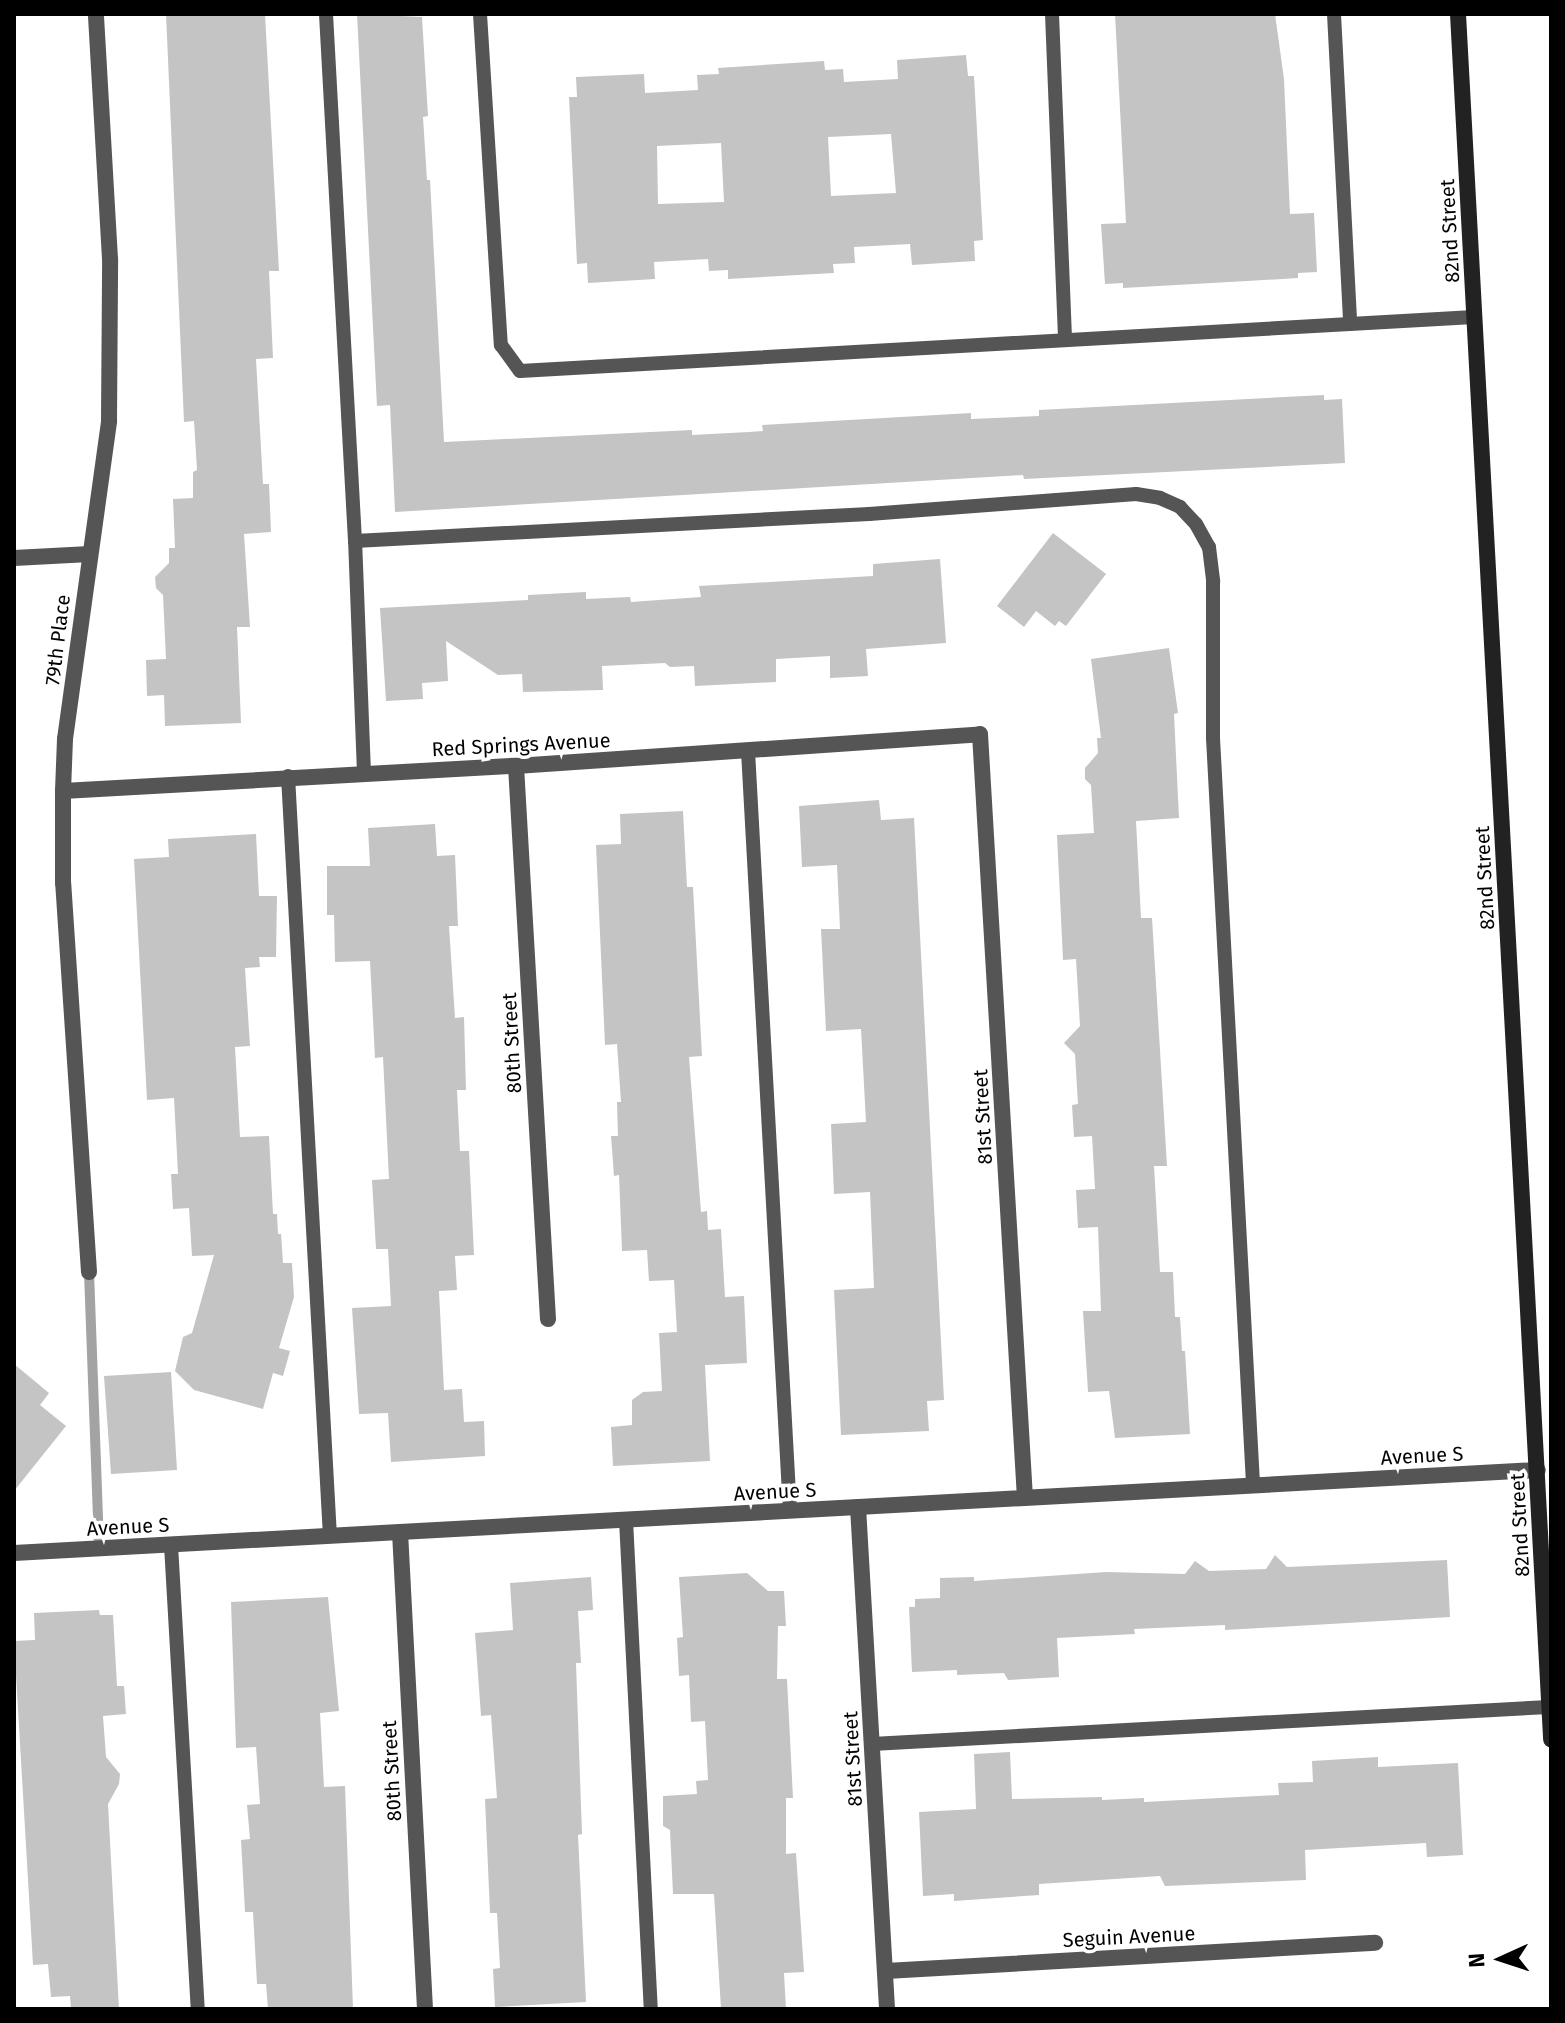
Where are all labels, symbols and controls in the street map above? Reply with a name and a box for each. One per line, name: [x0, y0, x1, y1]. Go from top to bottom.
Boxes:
street label: 82nd Street: [1435, 178, 1465, 284]
street label: 79th Place: [41, 593, 75, 687]
street label: Red Springs Avenue: [431, 728, 611, 762]
street label: 82nd Street: [1470, 825, 1500, 931]
street label: 80th Street: [497, 992, 527, 1094]
street label: 81st Street: [969, 1069, 997, 1165]
street label: Avenue S: [1380, 1442, 1464, 1470]
street label: 82nd Street: [1505, 1472, 1535, 1578]
street label: Avenue S: [733, 1478, 817, 1506]
street label: Avenue S: [86, 1513, 170, 1541]
street label: 81st Street: [839, 1711, 867, 1807]
street label: 80th Street: [377, 1720, 407, 1822]
north arrow: [1461, 1919, 1541, 1999]
street label: Seguin Avenue: [1062, 1922, 1196, 1952]
text: N: [1463, 1952, 1490, 1968]

